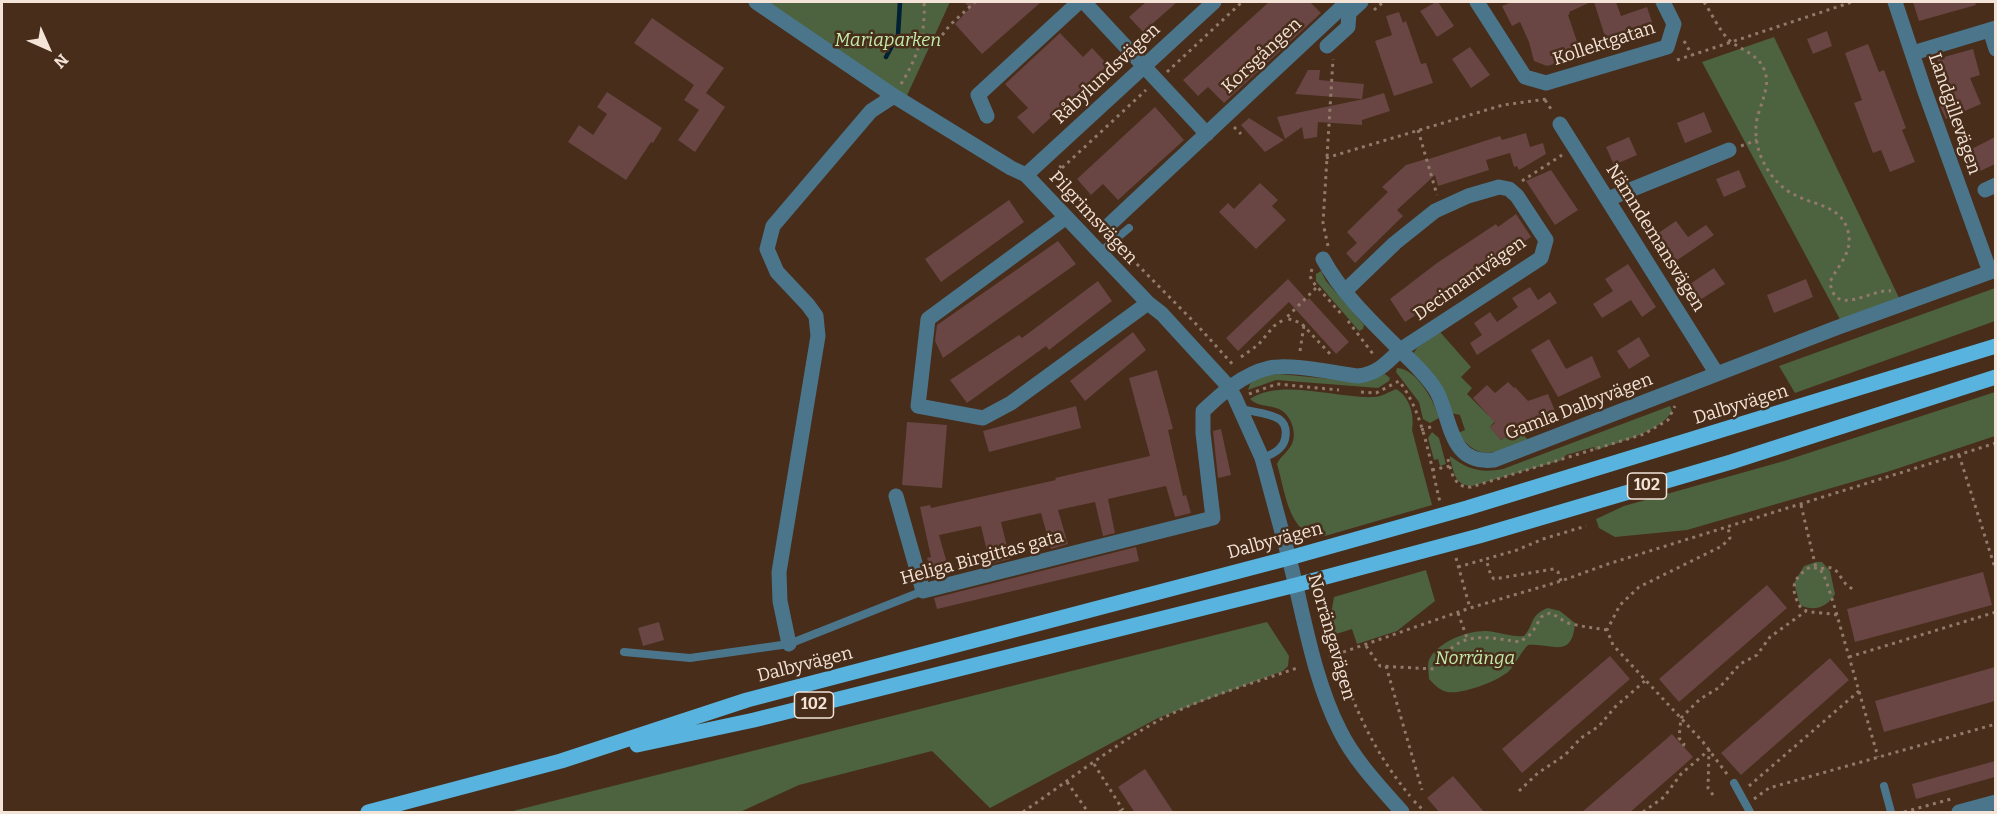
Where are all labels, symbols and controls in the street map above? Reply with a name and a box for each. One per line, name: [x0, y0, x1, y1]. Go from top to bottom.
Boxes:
street label: Korsgången: [1218, 14, 1306, 98]
street label: Kollektgatan: [1550, 17, 1658, 71]
north arrow: [18, 18, 78, 78]
street label: Råbylundsvägen: [1049, 19, 1165, 129]
park label: Mariaparken: [835, 30, 941, 52]
text: N: [50, 50, 72, 72]
street label: Landgillevägen: [1923, 51, 1985, 177]
street label: Nämndemansvägen: [1601, 160, 1709, 316]
street label: Pilgrimsvägen: [1044, 167, 1142, 269]
street label: Decimantvägen: [1410, 232, 1530, 326]
street label: Gamla Dalbyvägen: [1502, 369, 1656, 445]
street label: Dalbyvägen: [1691, 380, 1791, 430]
road number: 102: [1628, 473, 1666, 499]
street label: Dalbyvägen: [1225, 518, 1325, 564]
street label: Heliga Birgittas gata: [898, 526, 1066, 590]
street label: Norrängavägen: [1303, 572, 1359, 702]
street label: Dalbyvägen: [755, 643, 855, 687]
park label: Norränga: [1435, 648, 1515, 670]
road number: 102: [794, 692, 834, 718]

